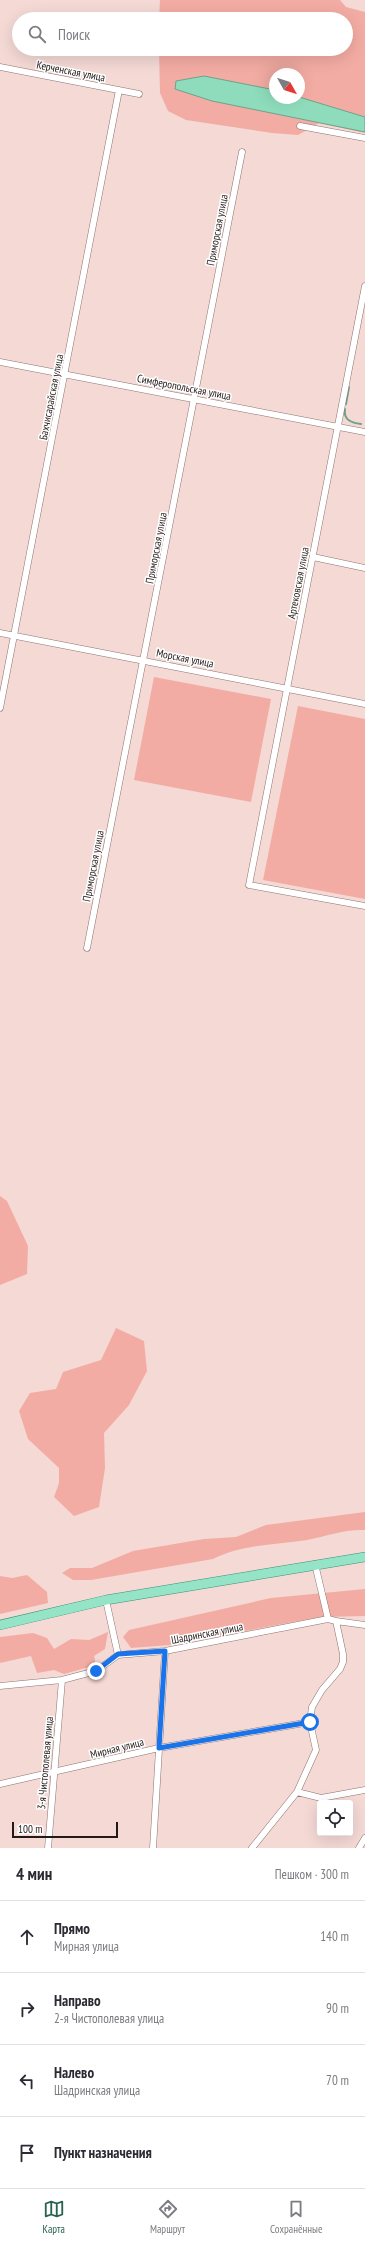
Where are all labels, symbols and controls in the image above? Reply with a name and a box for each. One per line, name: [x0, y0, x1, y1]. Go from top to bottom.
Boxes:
search box: [12, 12, 353, 56]
icon: search: [26, 23, 48, 45]
text: Поиск: [58, 25, 90, 44]
street label: Керченская улица: [36, 57, 106, 85]
north arrow: [269, 68, 305, 104]
street label: Приморская улица: [203, 193, 231, 267]
street label: Бахчисарайская улица: [36, 353, 66, 441]
street label: Симферопольская улица: [136, 371, 232, 403]
street label: Приморская улица: [142, 511, 170, 585]
street label: Артековская улица: [284, 546, 312, 620]
street label: Морская улица: [155, 646, 215, 670]
street label: Приморская улица: [79, 829, 107, 903]
street label: Шадринская улица: [170, 1619, 244, 1647]
route end: [87, 1662, 105, 1680]
route start: [301, 1713, 319, 1731]
street label: 3-я Чистополевая улица: [34, 1716, 56, 1810]
street label: Мирная улица: [89, 1735, 145, 1761]
map controls: [317, 1800, 353, 1836]
button: locate: [317, 1800, 353, 1836]
scale bar: [12, 1820, 118, 1839]
text: 100 m: [18, 1822, 42, 1836]
text: 4 мин: [16, 1863, 52, 1885]
text: Пешком · 300 m: [275, 1866, 349, 1883]
text: Прямо: [54, 1919, 90, 1938]
icon: ahead: [16, 1926, 38, 1948]
text: 140 m: [320, 1928, 349, 1945]
text: Мирная улица: [54, 1938, 119, 1955]
text: Направо: [54, 1991, 101, 2010]
icon: right: [16, 1998, 38, 2020]
text: 90 m: [326, 2000, 349, 2017]
text: 2-я Чистополевая улица: [54, 2010, 164, 2027]
text: Налево: [54, 2063, 94, 2082]
icon: left: [16, 2070, 38, 2092]
text: 70 m: [326, 2072, 349, 2089]
text: Шадринская улица: [54, 2082, 140, 2099]
icon: arrive: [16, 2142, 38, 2164]
text: Пункт назначения: [54, 2143, 152, 2162]
tab: Карта: [43, 2198, 65, 2236]
tab: Маршрут: [150, 2198, 185, 2236]
tab: Сохранённые: [270, 2198, 322, 2236]

